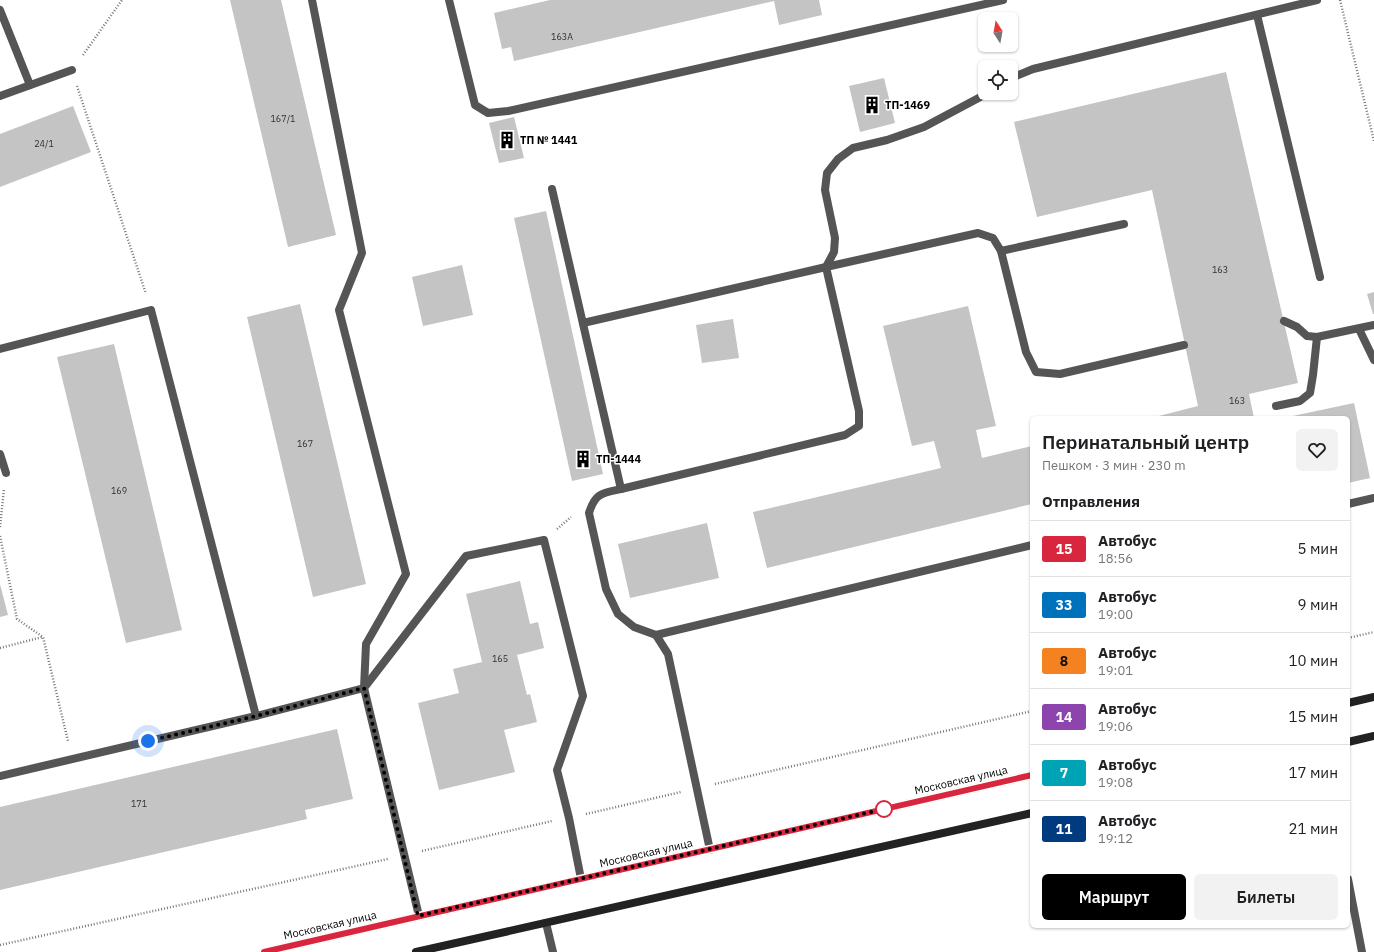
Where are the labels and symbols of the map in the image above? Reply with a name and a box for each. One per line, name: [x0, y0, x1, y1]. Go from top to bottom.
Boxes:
north arrow: [978, 12, 1018, 52]
house number: 163А: [551, 31, 573, 42]
building icon: ТП-1469: [862, 95, 882, 115]
place label: ТП-1469: [885, 98, 930, 112]
house number: 167/1: [270, 113, 296, 124]
building icon: ТП № 1441: [497, 130, 517, 150]
place label: ТП № 1441: [520, 133, 578, 147]
house number: 24/1: [34, 138, 54, 149]
house number: 163: [1212, 264, 1228, 275]
house number: 163: [1229, 395, 1245, 406]
house number: 167: [297, 438, 313, 449]
building icon: ТП-1444: [573, 449, 593, 469]
place label: ТП-1444: [596, 452, 641, 466]
house number: 169: [111, 485, 127, 496]
house number: 165: [492, 653, 508, 664]
your location: [138, 731, 158, 751]
street label: Московская улица: [913, 762, 1009, 798]
house number: 171: [131, 798, 147, 809]
unlabelled marker: [875, 800, 893, 818]
street label: Московская улица: [598, 835, 694, 871]
street label: Московская улица: [282, 907, 378, 943]

